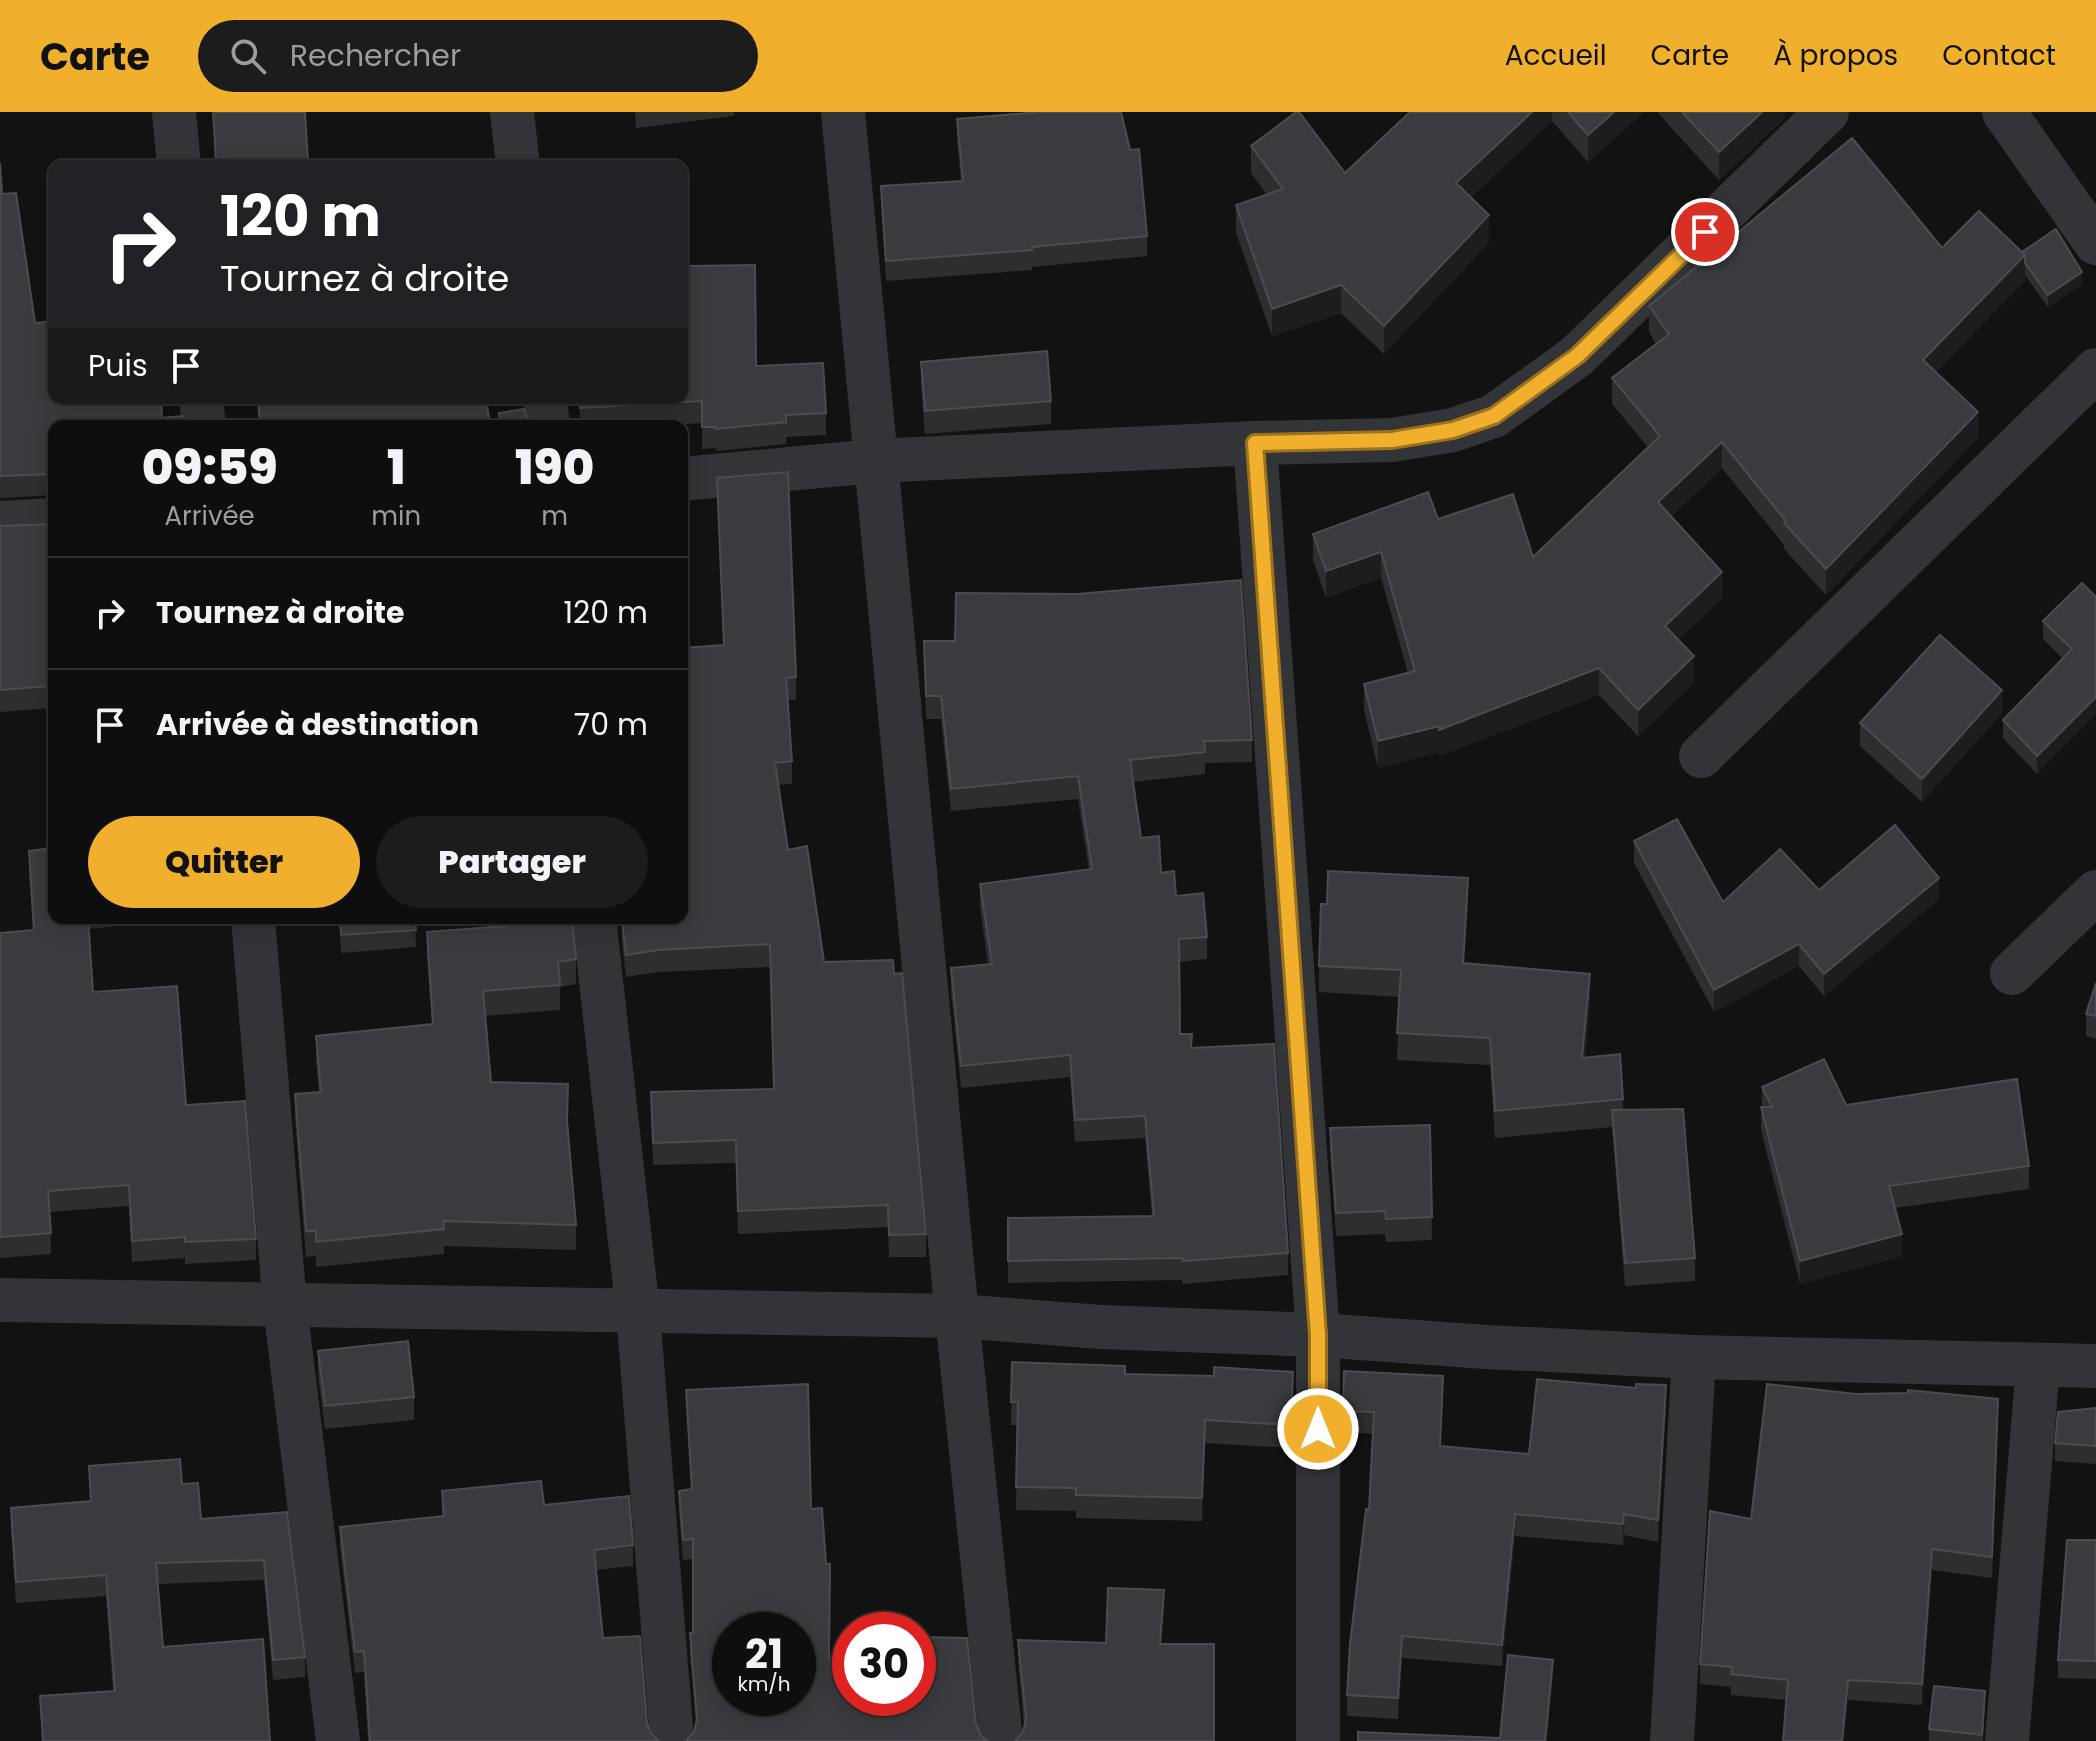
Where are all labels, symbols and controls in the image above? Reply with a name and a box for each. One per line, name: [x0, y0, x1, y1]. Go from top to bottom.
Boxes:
search box: [198, 20, 758, 92]
text: Carte: [40, 30, 150, 83]
icon: search: [226, 34, 270, 78]
text: Rechercher: [290, 34, 461, 77]
text: Accueil: [1505, 36, 1607, 75]
text: Carte: [1651, 36, 1729, 75]
text: À propos: [1773, 36, 1898, 75]
text: Contact: [1942, 36, 2056, 75]
text: 120 m: [220, 177, 381, 256]
icon: right: [88, 192, 192, 296]
pin: [1671, 198, 1739, 266]
icon: arrive: [1683, 210, 1727, 254]
text: Tournez à droite: [220, 253, 509, 304]
text: Puis: [88, 344, 148, 387]
icon: arrive: [164, 344, 208, 388]
text: 09:59: [142, 434, 277, 501]
text: 1: [387, 434, 406, 501]
text: 190: [515, 434, 594, 501]
text: Arrivée: [165, 498, 255, 534]
text: min: [371, 498, 421, 534]
text: m: [541, 498, 568, 534]
icon: right: [88, 591, 132, 635]
text: Tournez à droite: [156, 591, 404, 634]
text: 120 m: [563, 591, 648, 634]
icon: arrive: [88, 703, 132, 747]
text: Arrivée à destination: [156, 703, 479, 746]
text: 70 m: [574, 703, 648, 746]
button: Quitter: [88, 816, 360, 908]
button: Partager: [376, 816, 648, 908]
position arrow: [1276, 1387, 1360, 1471]
speed limit sign: 30: [832, 1612, 936, 1716]
text: 21: [745, 1626, 783, 1682]
text: km/h: [737, 1670, 791, 1698]

